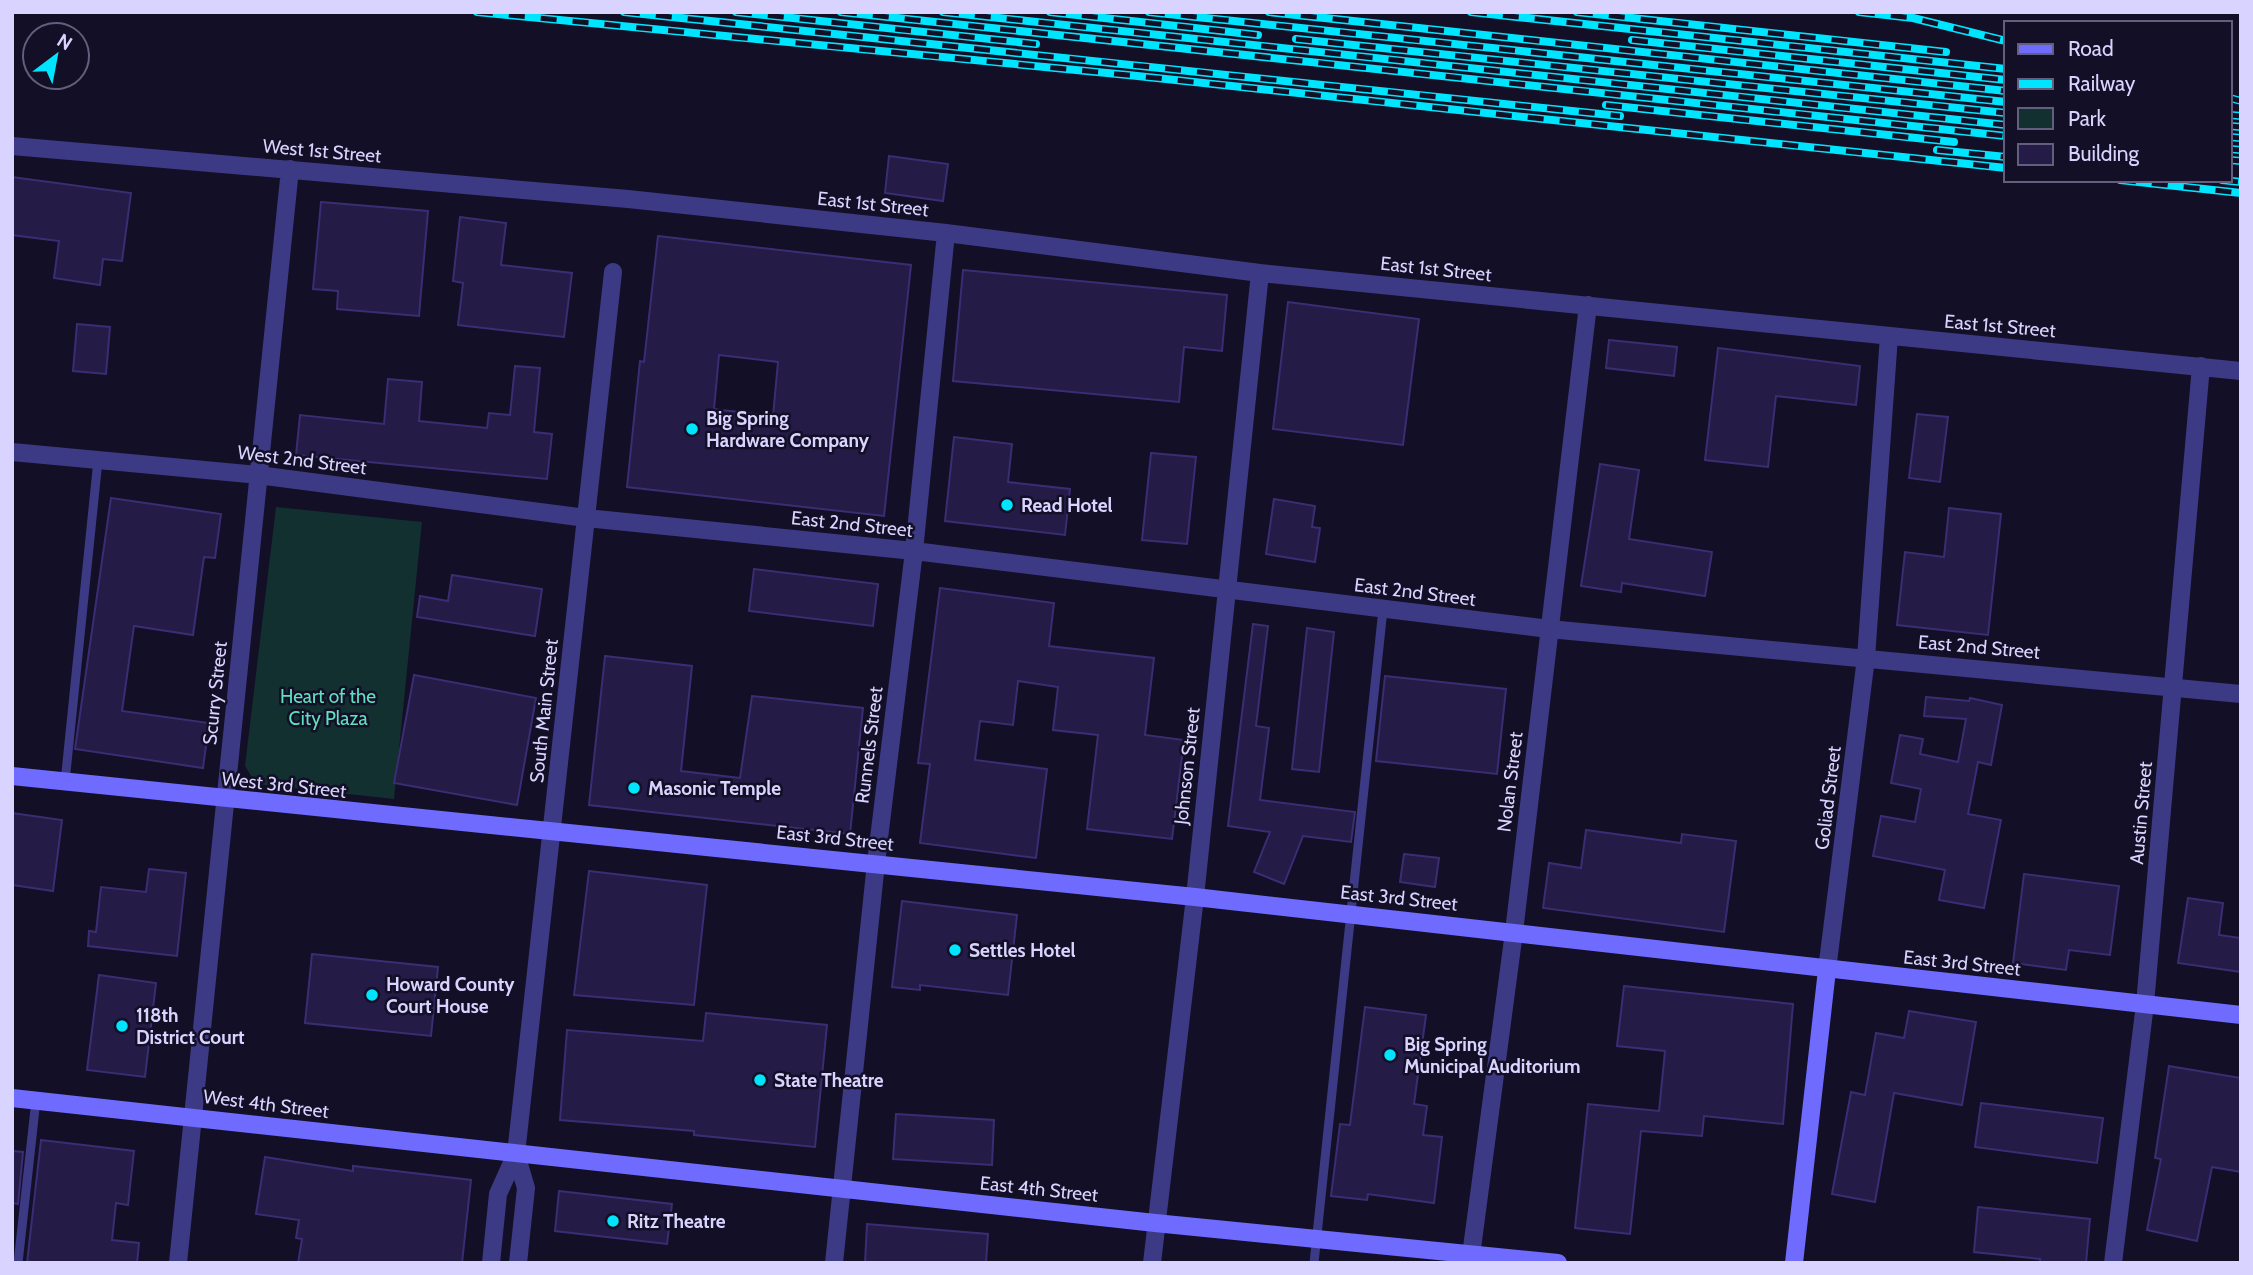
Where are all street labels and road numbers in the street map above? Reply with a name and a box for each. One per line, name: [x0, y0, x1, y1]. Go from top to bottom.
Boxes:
street label: West 1st Street: [262, 134, 383, 168]
street label: East 1st Street: [816, 187, 930, 221]
street label: East 1st Street: [1379, 252, 1493, 286]
street label: East 1st Street: [1943, 310, 2057, 342]
street label: West 2nd Street: [236, 441, 368, 479]
street label: East 2nd Street: [790, 506, 915, 542]
street label: East 2nd Street: [1353, 573, 1478, 611]
street label: East 2nd Street: [1917, 630, 2042, 664]
street label: South Main Street: [525, 637, 563, 784]
street label: Scurry Street: [198, 639, 232, 746]
street label: Runnels Street: [850, 685, 888, 805]
street label: Johnson Street: [1169, 706, 1205, 827]
street label: Nolan Street: [1492, 730, 1528, 833]
street label: Goliad Street: [1810, 744, 1846, 851]
street label: Austin Street: [2125, 760, 2157, 866]
street label: West 3rd Street: [221, 767, 348, 803]
street label: East 3rd Street: [775, 820, 895, 856]
street label: East 3rd Street: [1339, 880, 1459, 916]
street label: East 3rd Street: [1902, 945, 2022, 981]
street label: West 4th Street: [202, 1085, 331, 1123]
street label: East 4th Street: [979, 1171, 1100, 1207]

